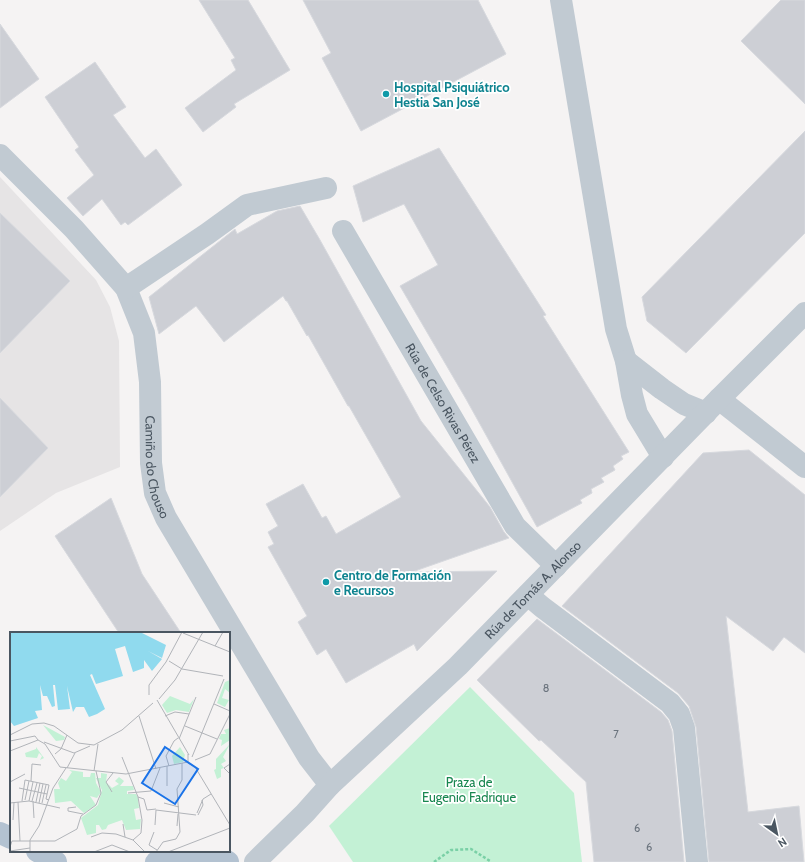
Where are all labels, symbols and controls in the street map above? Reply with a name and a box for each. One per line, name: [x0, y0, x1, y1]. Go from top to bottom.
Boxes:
place label: Hospital Psiquiátrico Hestia San José: [394, 79, 510, 110]
marker: Hospital Psiquiátrico Hestia San José: [381, 89, 391, 99]
street label: Rúa de Celso Rivas Pérez: [402, 340, 484, 466]
street label: Camiño do Chouso: [142, 415, 173, 521]
street label: Rúa de Tomás A. Alonso: [481, 537, 584, 642]
place label: Centro de Formación e Recursos: [334, 567, 451, 598]
marker: Centro de Formación e Recursos: [321, 577, 331, 587]
inset map: [10, 632, 230, 852]
house number: 8: [543, 681, 549, 695]
house number: 7: [613, 727, 619, 741]
park label: Praza de Eugenio Fadrique: [422, 774, 516, 805]
north arrow: [757, 814, 797, 854]
house number: 6: [634, 821, 640, 835]
text: N: [775, 834, 790, 850]
house number: 6: [646, 840, 652, 854]

